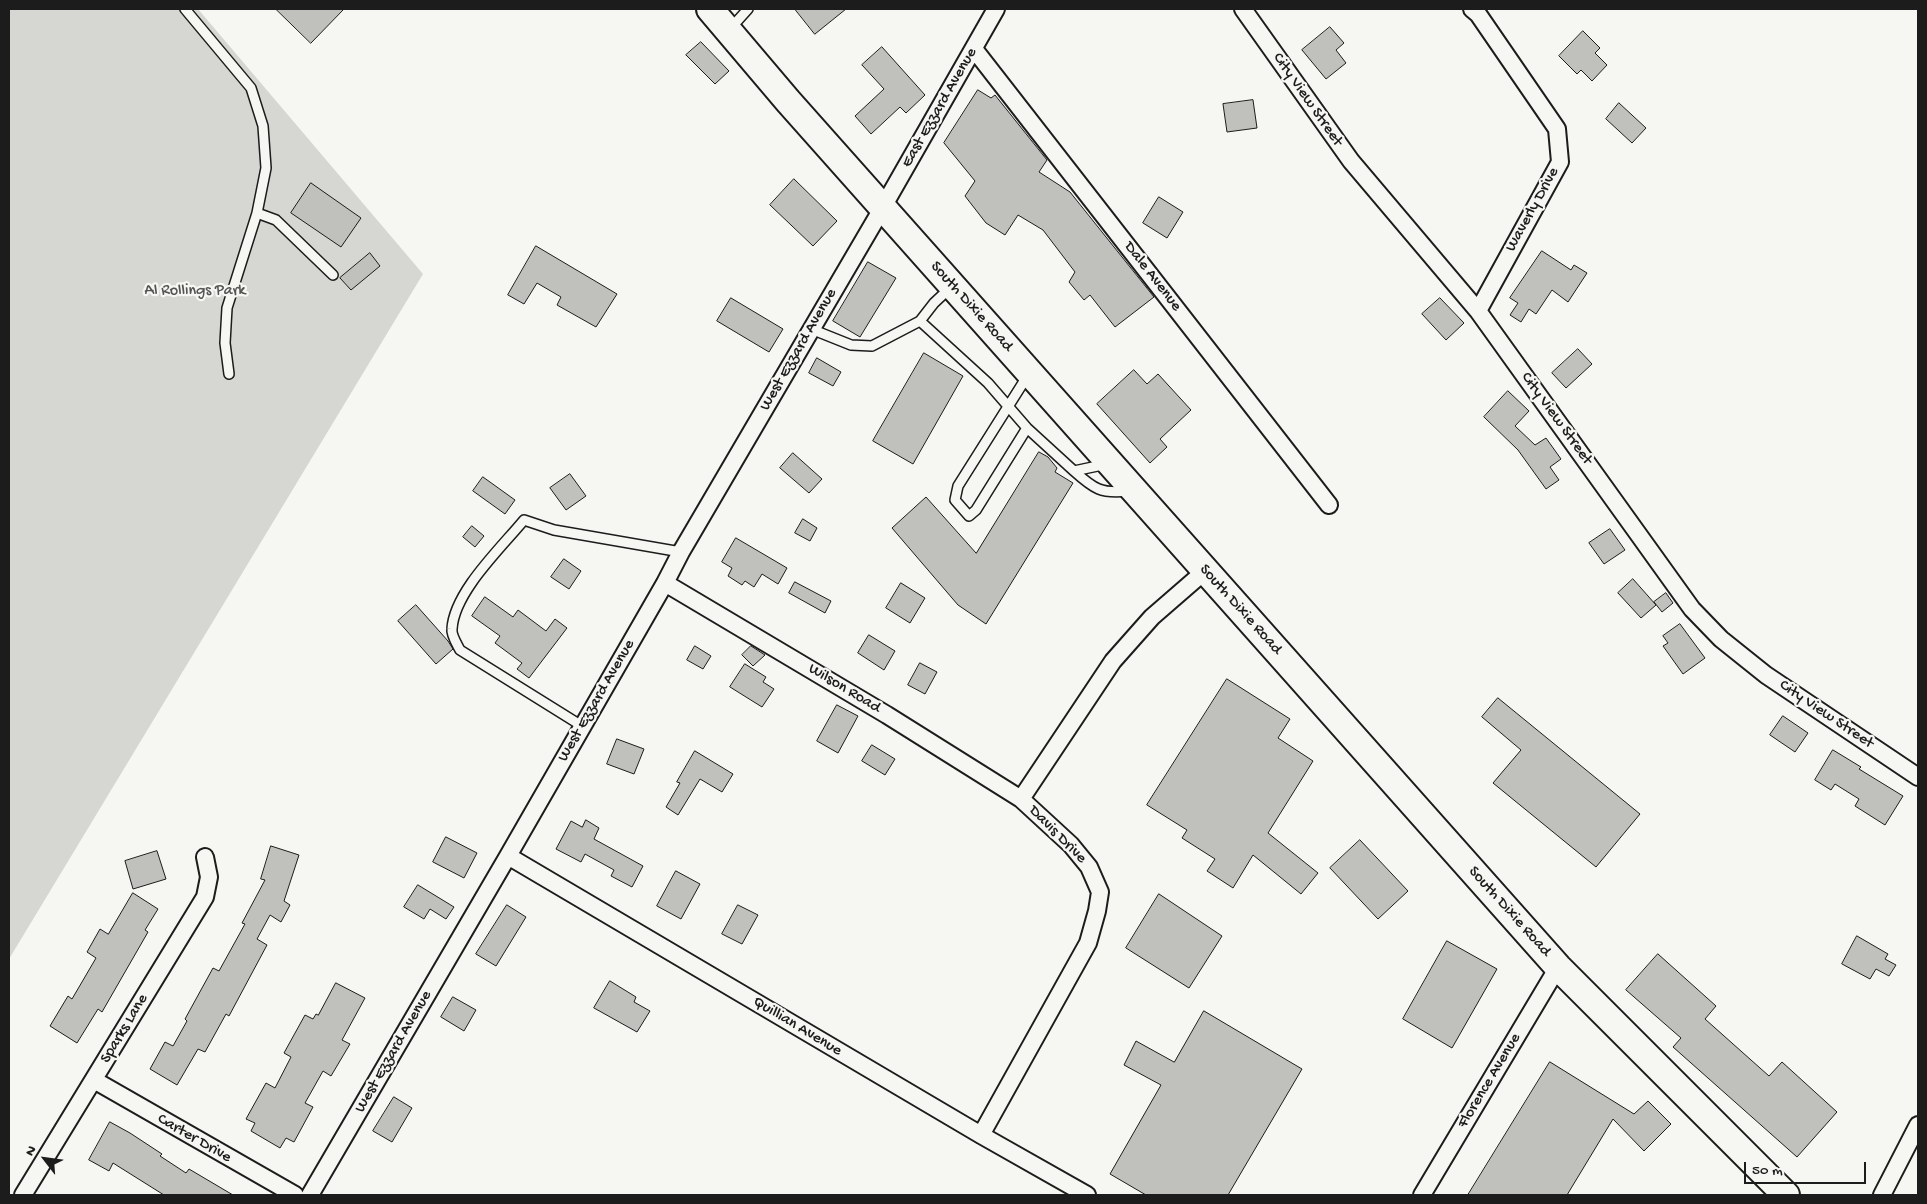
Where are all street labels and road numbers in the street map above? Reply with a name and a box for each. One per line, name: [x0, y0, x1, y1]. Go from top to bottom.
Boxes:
street label: East Ezzard Avenue: [898, 45, 982, 171]
street label: City View Street: [1268, 50, 1346, 150]
street label: Waverly Drive: [1502, 164, 1564, 256]
street label: Dale Avenue: [1119, 238, 1185, 316]
street label: South Dixie Road: [925, 258, 1017, 356]
street label: West Ezzard Avenue: [756, 285, 842, 415]
street label: City View Street: [1516, 369, 1596, 469]
street label: South Dixie Road: [1194, 561, 1286, 659]
street label: West Ezzard Avenue: [554, 636, 640, 766]
street label: Wilson Road: [804, 660, 884, 718]
street label: City View Street: [1775, 676, 1877, 754]
street label: Davis Drive: [1024, 802, 1090, 868]
street label: South Dixie Road: [1463, 863, 1555, 961]
street label: West Ezzard Avenue: [351, 987, 437, 1117]
street label: Sparks Lane: [97, 991, 153, 1067]
street label: Quillian Avenue: [749, 993, 845, 1061]
street label: Florence Avenue: [1454, 1030, 1526, 1132]
street label: Carter Drive: [154, 1110, 234, 1168]

